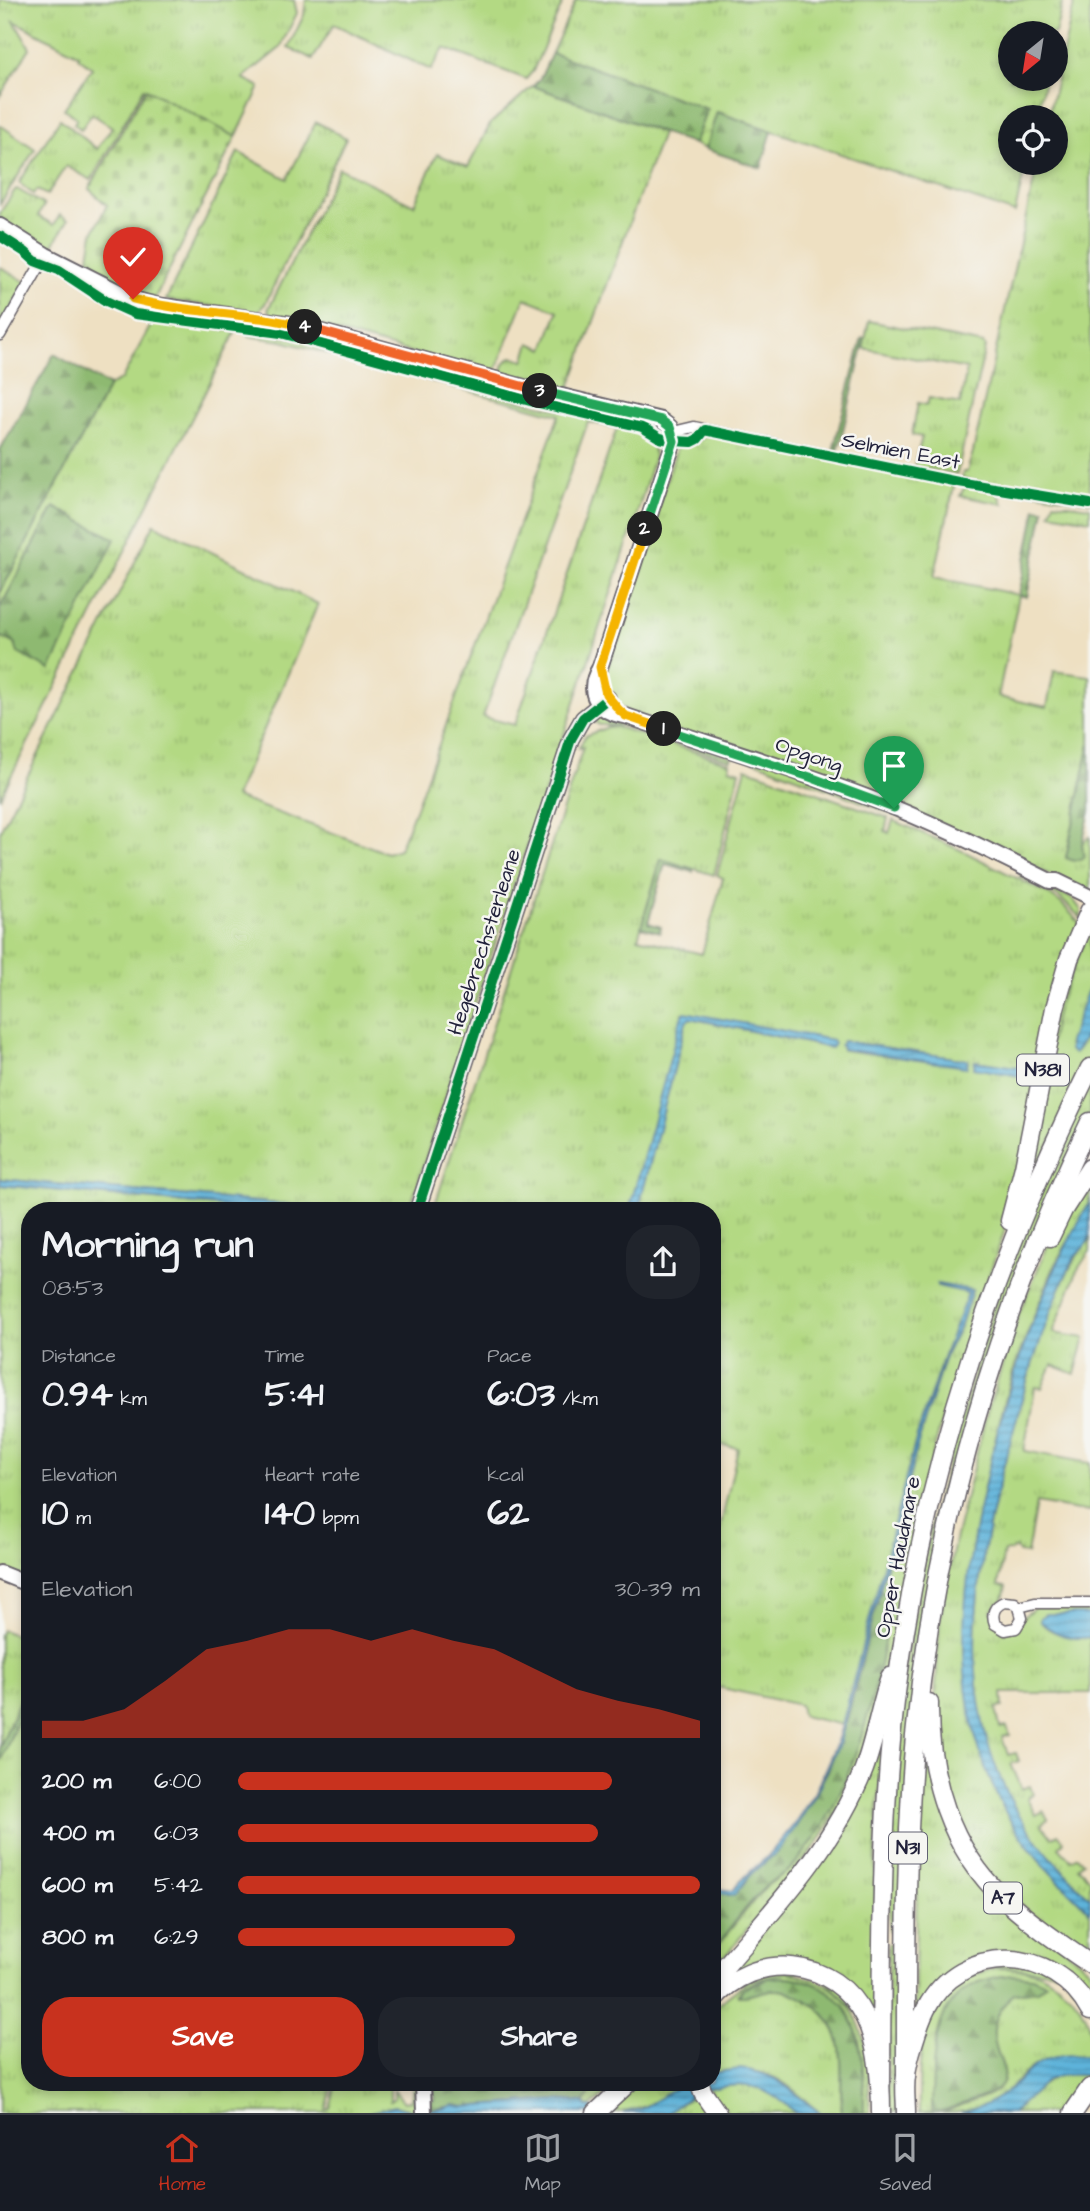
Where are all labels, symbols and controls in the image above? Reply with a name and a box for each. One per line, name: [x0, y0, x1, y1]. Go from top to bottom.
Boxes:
north arrow: [998, 21, 1068, 91]
map controls: [998, 21, 1068, 175]
button: locate: [998, 105, 1068, 175]
pin: [103, 227, 163, 299]
icon: check: [114, 238, 152, 276]
pin: 4: [288, 310, 322, 344]
text: 4: [298, 313, 311, 340]
pin: 3: [522, 374, 558, 408]
text: 3: [535, 377, 544, 404]
street label: Selmien East: [839, 425, 963, 477]
pin: 2: [628, 512, 662, 546]
text: 2: [639, 515, 650, 542]
pin: 1: [646, 712, 682, 746]
text: 1: [662, 715, 665, 742]
street label: Opgong: [771, 730, 847, 782]
pin: [864, 736, 924, 808]
icon: arrive: [875, 747, 913, 785]
street label: Hegebrechsterleane: [440, 845, 530, 1039]
road number: N381: [1017, 1054, 1069, 1086]
text: Morning run: [42, 1220, 254, 1272]
button: share: [626, 1225, 700, 1299]
text: 08:53: [42, 1272, 103, 1304]
text: Distance: [42, 1343, 116, 1370]
text: Time: [265, 1343, 304, 1370]
text: Pace: [487, 1343, 531, 1370]
text: 0.94: [42, 1370, 113, 1419]
text: 5:41: [265, 1370, 324, 1419]
text: 6:03: [487, 1370, 555, 1419]
text: km: [113, 1386, 147, 1413]
text: /km: [555, 1386, 598, 1413]
text: Elevation: [42, 1462, 117, 1489]
text: Heart rate: [265, 1462, 360, 1489]
text: kcal: [487, 1462, 524, 1489]
street label: Opper Haudmare: [868, 1474, 929, 1640]
text: 10: [42, 1489, 69, 1538]
text: 140: [265, 1489, 315, 1538]
text: 62: [487, 1489, 529, 1538]
text: m: [69, 1505, 91, 1532]
text: bpm: [315, 1505, 359, 1532]
text: Elevation: [42, 1573, 133, 1605]
text: 30–39 m: [615, 1573, 700, 1605]
text: 200 m: [42, 1765, 111, 1797]
text: 6:00: [154, 1765, 201, 1797]
text: 400 m: [42, 1817, 114, 1849]
text: 6:03: [154, 1817, 198, 1849]
road number: N31: [889, 1832, 927, 1864]
text: 600 m: [42, 1869, 113, 1901]
text: 5:42: [154, 1869, 203, 1901]
road number: A7: [984, 1882, 1022, 1914]
text: 800 m: [42, 1921, 113, 1953]
text: 6:29: [154, 1921, 199, 1953]
button: Save: [42, 1997, 364, 2077]
button: Share: [378, 1997, 700, 2077]
tab: Home: [159, 2129, 206, 2198]
tab: Map: [524, 2129, 562, 2198]
tab: Saved: [879, 2129, 931, 2198]

